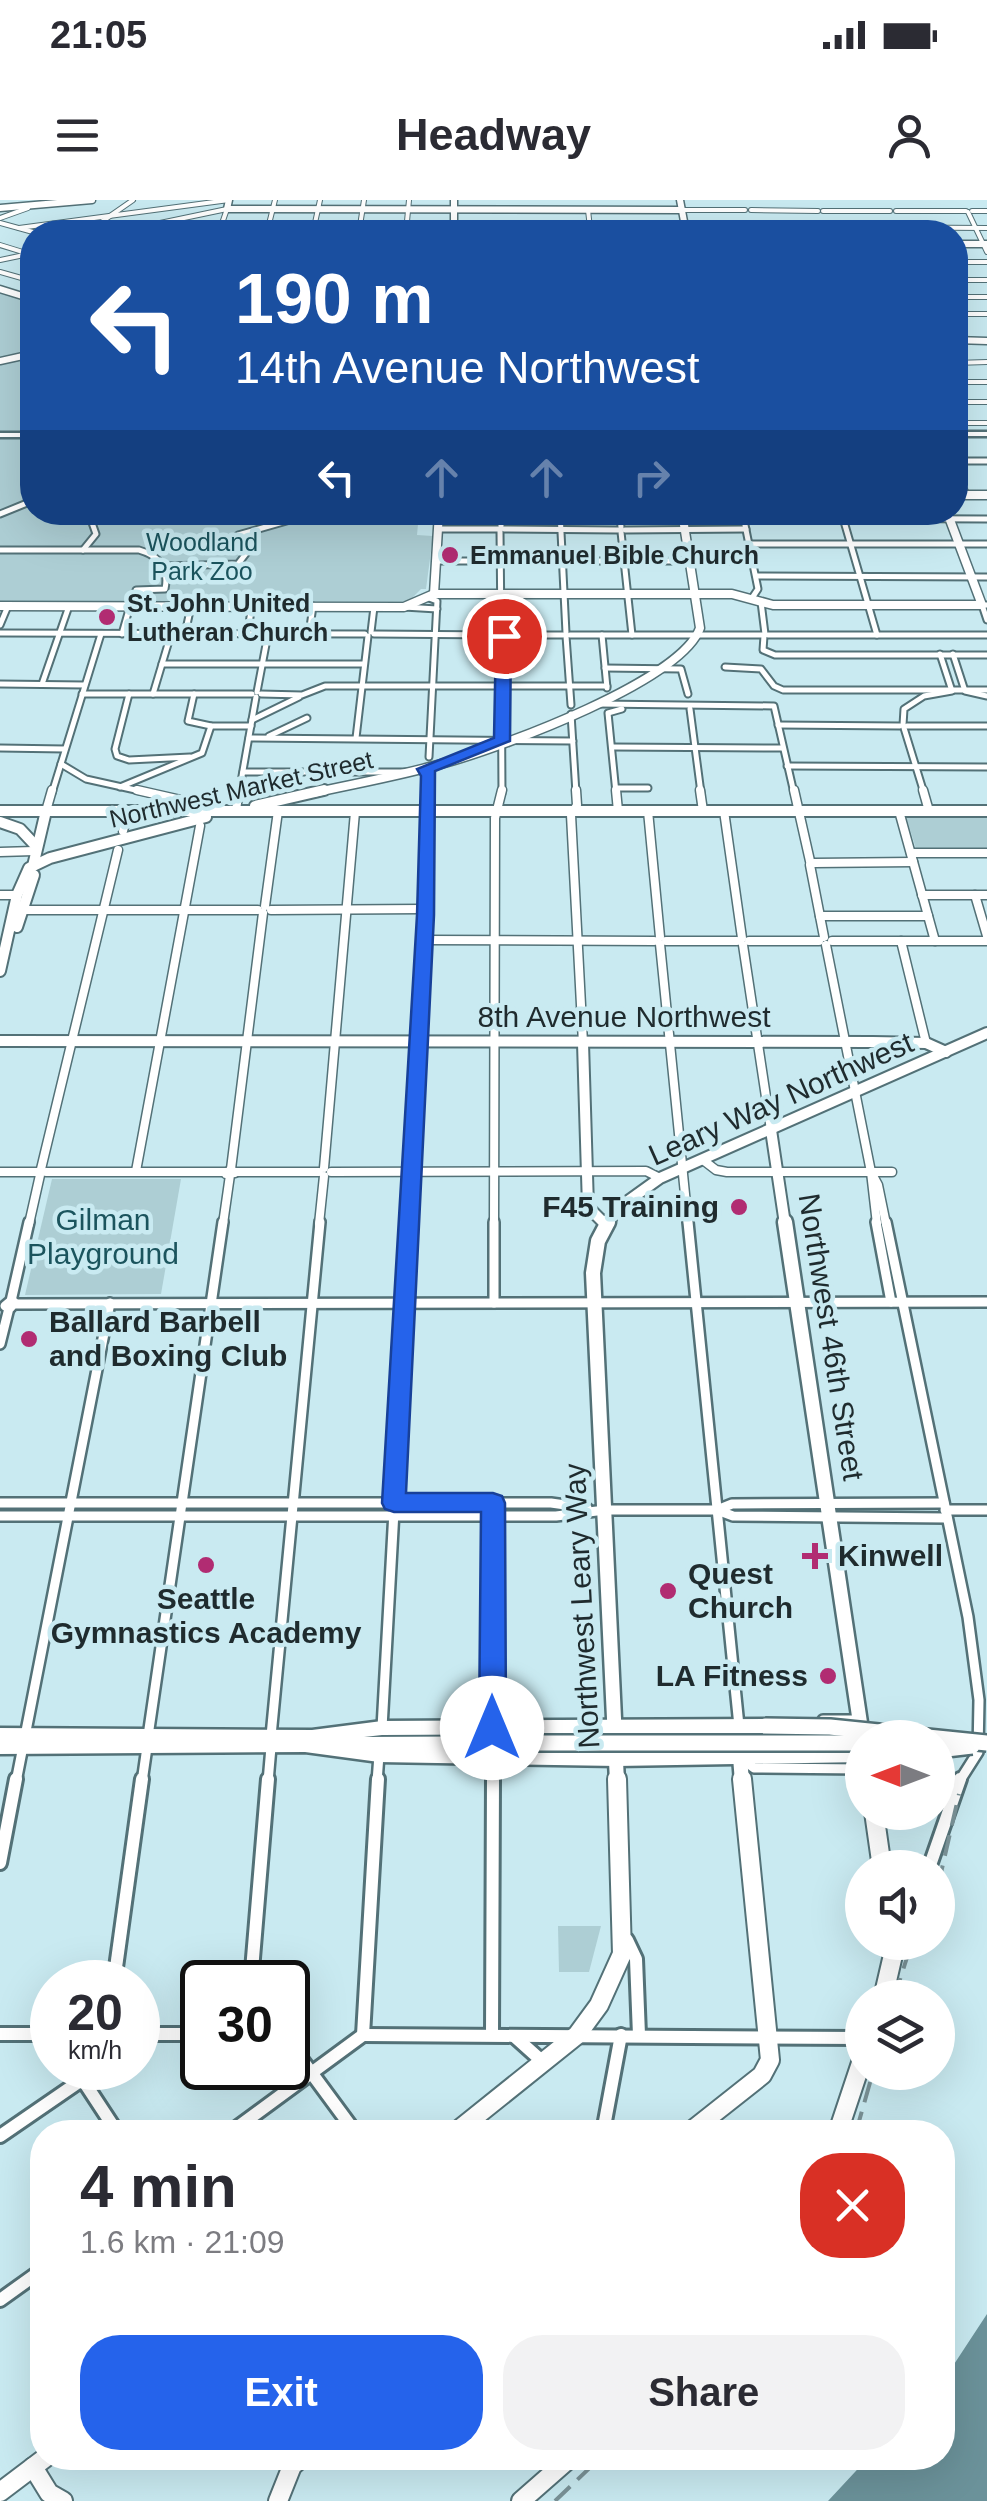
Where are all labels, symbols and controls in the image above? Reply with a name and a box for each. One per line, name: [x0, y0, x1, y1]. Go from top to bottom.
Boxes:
text: 21:05: [50, 14, 147, 56]
icon: menu: [50, 108, 105, 163]
icon: person: [882, 108, 937, 163]
text: Headway: [396, 109, 591, 160]
icon: left: [70, 260, 200, 390]
text: 190 m: [235, 260, 433, 338]
text: 14th Avenue Northwest: [235, 342, 699, 393]
icon: left: [309, 450, 364, 505]
icon: ahead: [414, 450, 469, 505]
icon: ahead: [519, 450, 574, 505]
icon: right: [624, 450, 679, 505]
park label: Woodland Park Zoo: [146, 528, 258, 585]
place label: Emmanuel Bible Church: [470, 541, 759, 569]
marker: Emmanuel Bible Church: [439, 544, 461, 566]
place label: St. John United Lutheran Church: [127, 589, 328, 646]
pin: [462, 594, 547, 679]
marker: St. John United Lutheran Church: [96, 606, 118, 628]
icon: arrive: [477, 609, 532, 664]
street label: Northwest Market Street: [107, 745, 376, 833]
street label: 8th Avenue Northwest: [478, 1000, 771, 1033]
street label: Leary Way Northwest: [644, 1025, 919, 1172]
place label: F45 Training: [542, 1190, 719, 1223]
street label: Northwest 46th Street: [793, 1191, 871, 1483]
marker: F45 Training: [728, 1196, 750, 1218]
park label: Gilman Playground: [27, 1203, 179, 1270]
place label: Ballard Barbell and Boxing Club: [49, 1305, 287, 1372]
marker: Ballard Barbell and Boxing Club: [18, 1328, 40, 1350]
street label: Northwest Leary Way: [558, 1463, 605, 1750]
place label: Kinwell: [838, 1539, 943, 1572]
marker: Kinwell: [802, 1543, 828, 1569]
marker: Seattle Gymnastics Academy: [195, 1554, 217, 1576]
place label: Quest Church: [688, 1557, 793, 1624]
marker: Quest Church: [657, 1580, 679, 1602]
place label: Seattle Gymnastics Academy: [51, 1582, 362, 1649]
place label: LA Fitness: [656, 1659, 808, 1692]
marker: LA Fitness: [817, 1665, 839, 1687]
position arrow: [440, 1676, 544, 1780]
north arrow: [845, 1720, 955, 1830]
map controls: [845, 1720, 955, 2090]
button: sound: [845, 1850, 955, 1960]
speed limit sign: 30: [180, 1960, 310, 2090]
button: layers: [845, 1980, 955, 2090]
text: 20: [67, 1985, 123, 2041]
text: km/h: [68, 2036, 122, 2064]
text: 4 min: [80, 2153, 237, 2220]
button: close: [800, 2153, 905, 2258]
text: 1.6 km · 21:09: [80, 2224, 285, 2260]
button: Exit: [80, 2335, 483, 2450]
button: Share: [503, 2335, 905, 2450]

